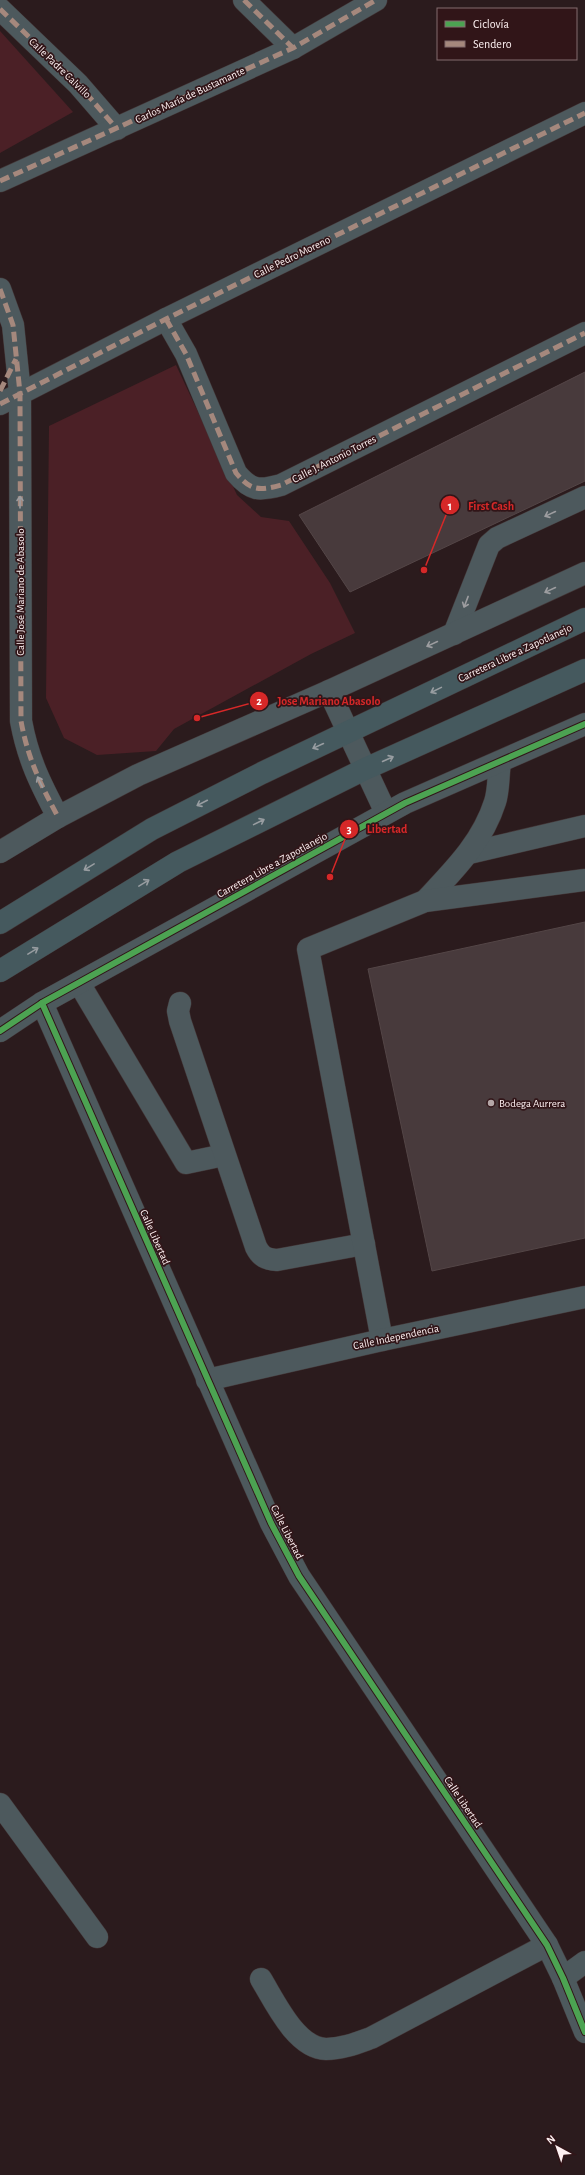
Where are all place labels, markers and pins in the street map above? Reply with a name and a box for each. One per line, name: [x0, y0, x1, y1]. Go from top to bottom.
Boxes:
callout: First Cash: [440, 493, 523, 517]
callout: Jose Mariano Abasolo: [249, 689, 388, 713]
callout: Libertad: [339, 817, 415, 841]
marker: Bodega Aurrera: [486, 1098, 496, 1108]
place label: Bodega Aurrera: [499, 1098, 565, 1109]

